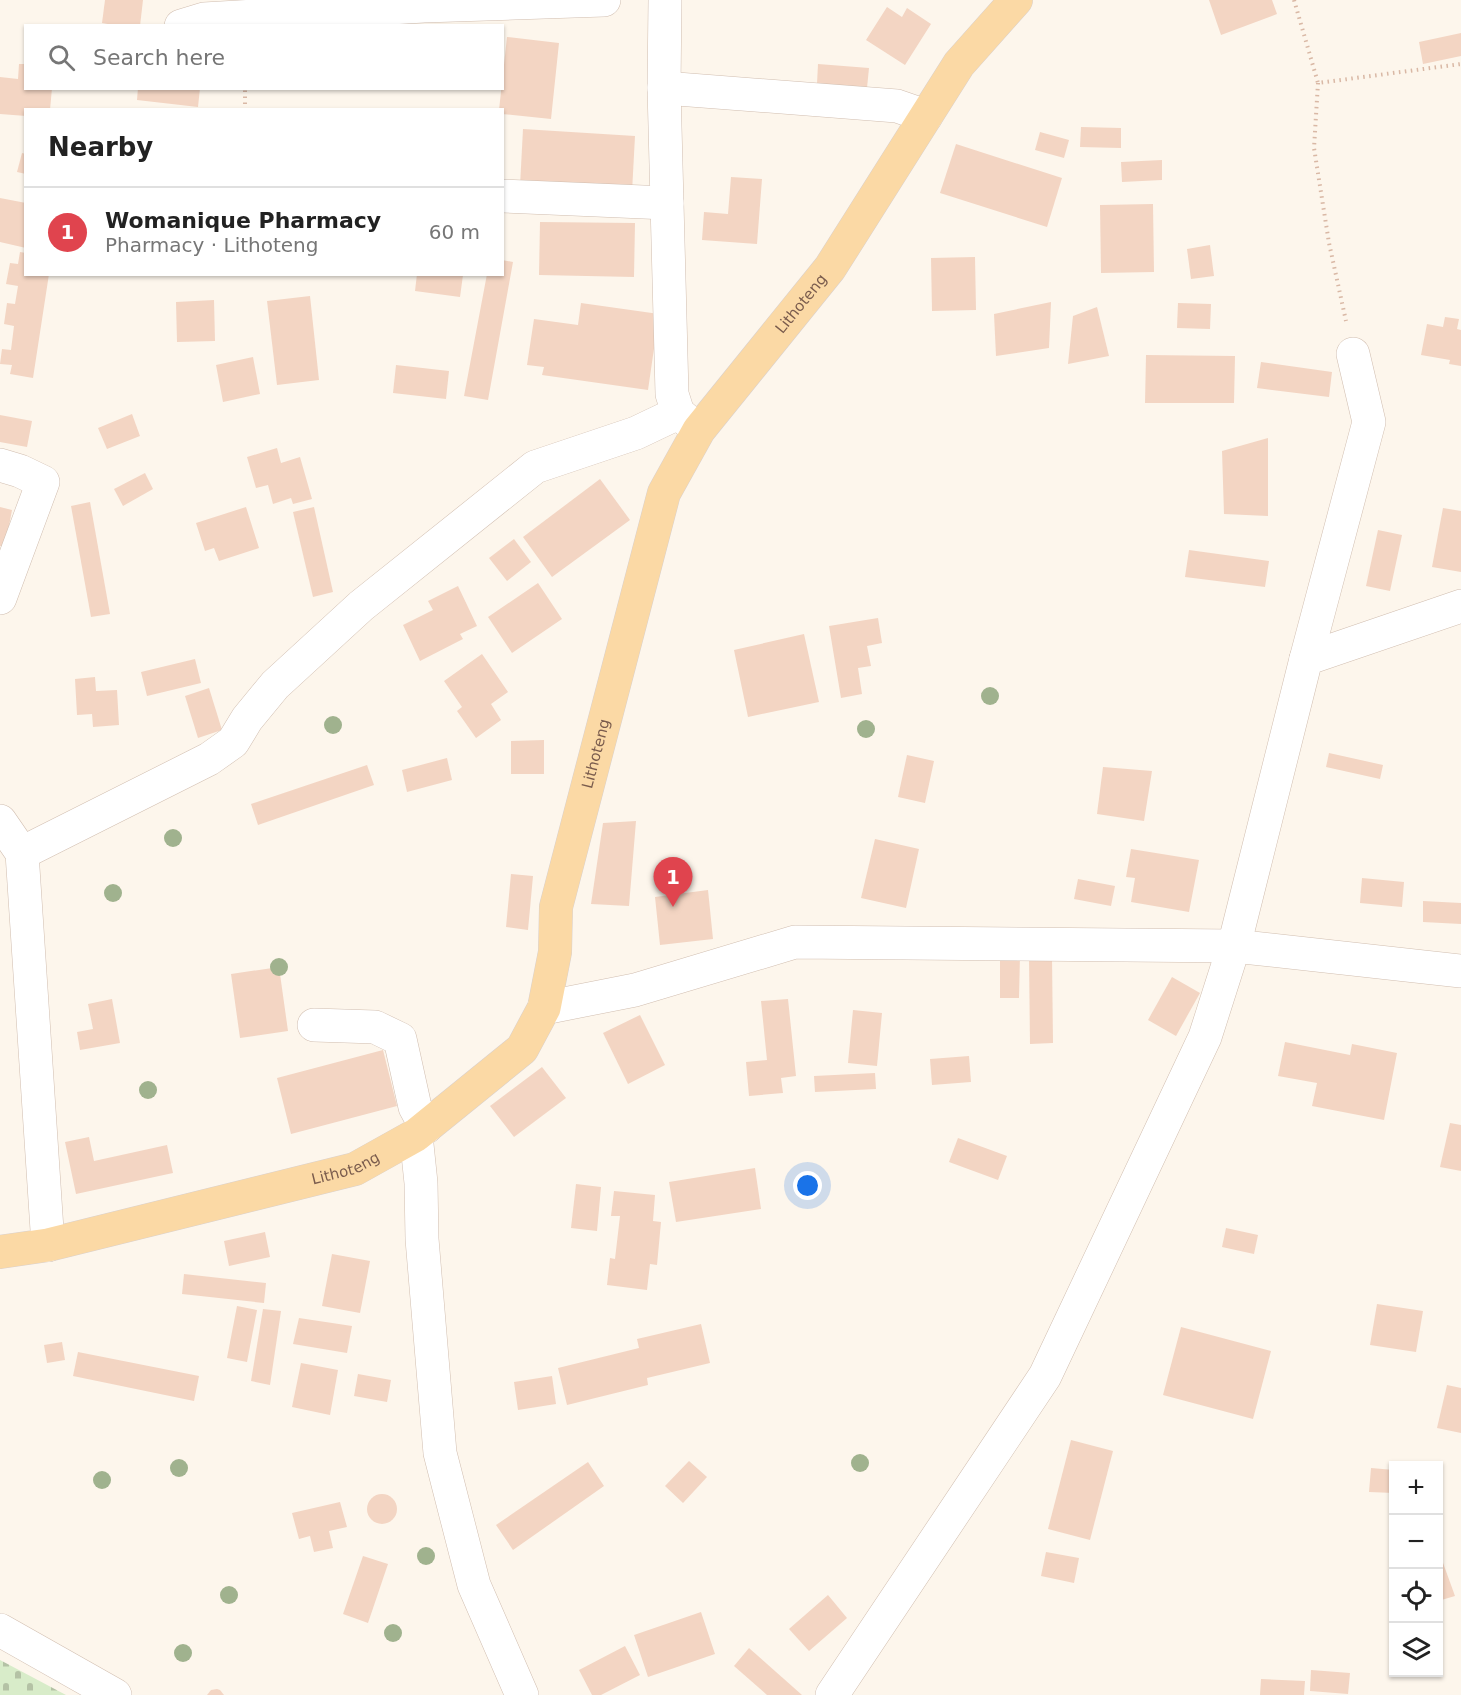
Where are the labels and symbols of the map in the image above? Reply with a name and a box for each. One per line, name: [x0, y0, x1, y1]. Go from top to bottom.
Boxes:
street label: Lithoteng: [772, 270, 830, 337]
street label: Lithoteng: [578, 717, 614, 791]
pin: 1: [654, 858, 692, 907]
street label: Lithoteng: [310, 1148, 383, 1188]
your location: [793, 1171, 822, 1200]

